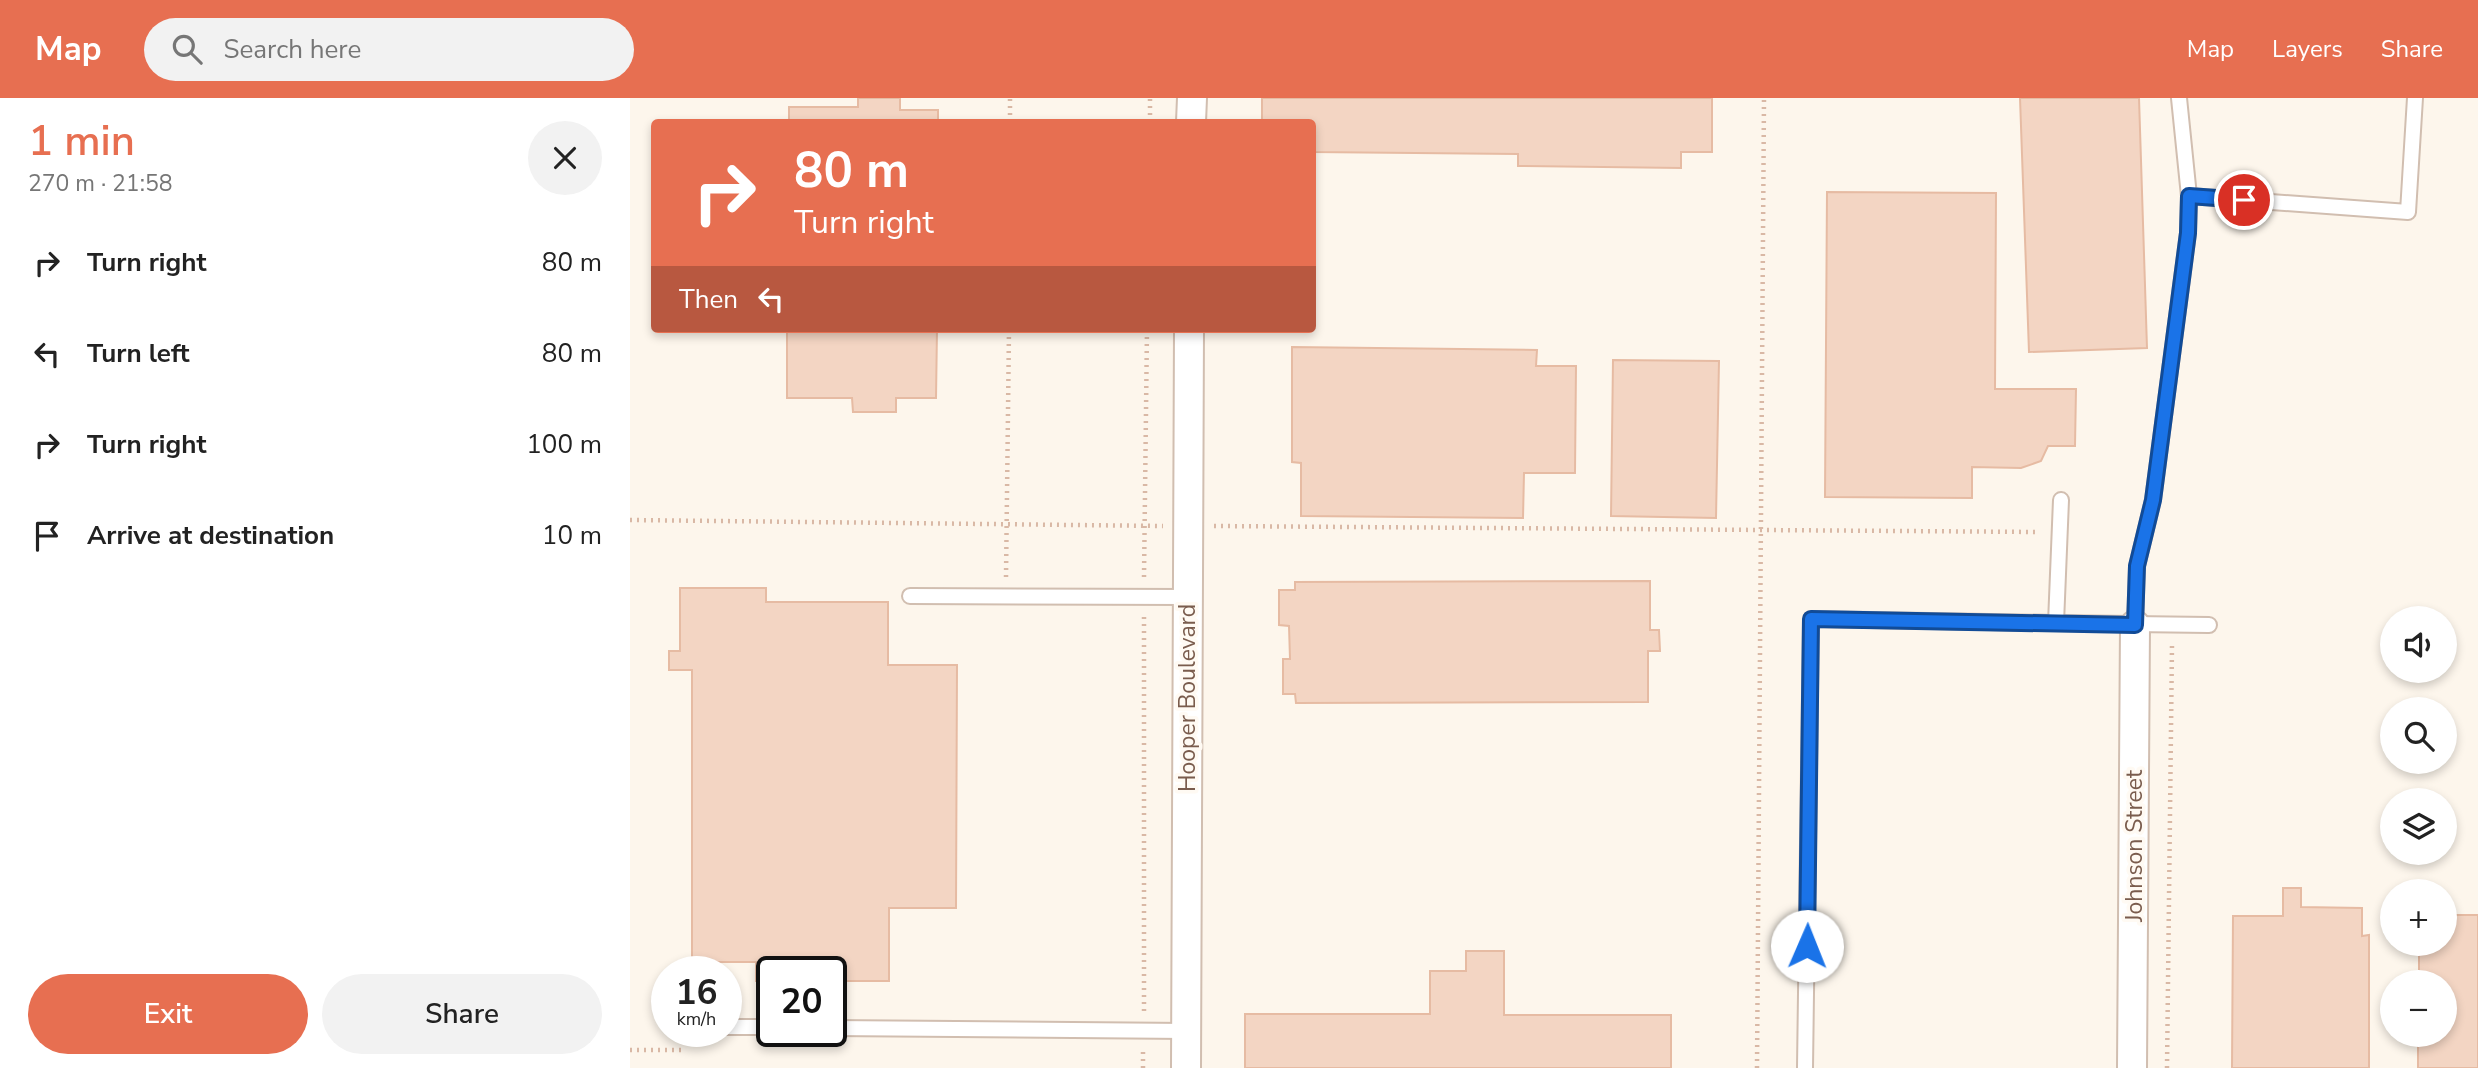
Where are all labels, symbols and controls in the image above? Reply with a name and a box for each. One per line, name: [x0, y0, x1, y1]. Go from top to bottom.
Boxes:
search box: [144, 18, 634, 81]
text: Map: [35, 27, 102, 72]
icon: search: [168, 30, 206, 68]
text: Search here: [224, 32, 361, 67]
text: Map: [2187, 33, 2234, 65]
text: Layers: [2272, 33, 2343, 65]
text: Share: [2381, 33, 2443, 65]
text: 1 min: [28, 113, 135, 170]
button: close: [528, 121, 602, 195]
text: 80 m: [794, 137, 909, 204]
icon: right: [679, 147, 770, 238]
text: 270 m · 21:58: [28, 168, 173, 199]
pin: [2214, 170, 2274, 230]
icon: arrive: [2225, 181, 2263, 219]
text: Turn right: [794, 201, 934, 244]
icon: right: [28, 244, 66, 282]
text: Turn right: [87, 245, 206, 280]
text: 80 m: [542, 245, 602, 280]
icon: left: [752, 280, 790, 318]
text: Then: [679, 282, 738, 317]
icon: left: [28, 335, 66, 373]
text: Turn left: [87, 336, 190, 371]
text: 80 m: [542, 336, 602, 371]
icon: right: [28, 426, 66, 464]
text: Turn right: [87, 427, 206, 462]
text: 100 m: [526, 427, 602, 462]
icon: arrive: [28, 517, 66, 555]
text: Arrive at destination: [87, 518, 334, 553]
text: 10 m: [542, 518, 602, 553]
street label: Hooper Boulevard: [1172, 604, 1203, 792]
map controls: [2380, 606, 2457, 1047]
button: sound: [2380, 606, 2457, 683]
button: search: [2380, 697, 2457, 774]
street label: Johnson Street: [2119, 769, 2150, 923]
button: layers: [2380, 788, 2457, 865]
button: +: [2380, 879, 2457, 956]
position arrow: [1770, 909, 1844, 983]
speed limit sign: 20: [756, 956, 847, 1047]
text: 16: [675, 969, 718, 1016]
button: −: [2380, 970, 2457, 1047]
button: Exit: [28, 974, 308, 1054]
button: Share: [322, 974, 602, 1054]
text: km/h: [677, 1007, 716, 1031]

